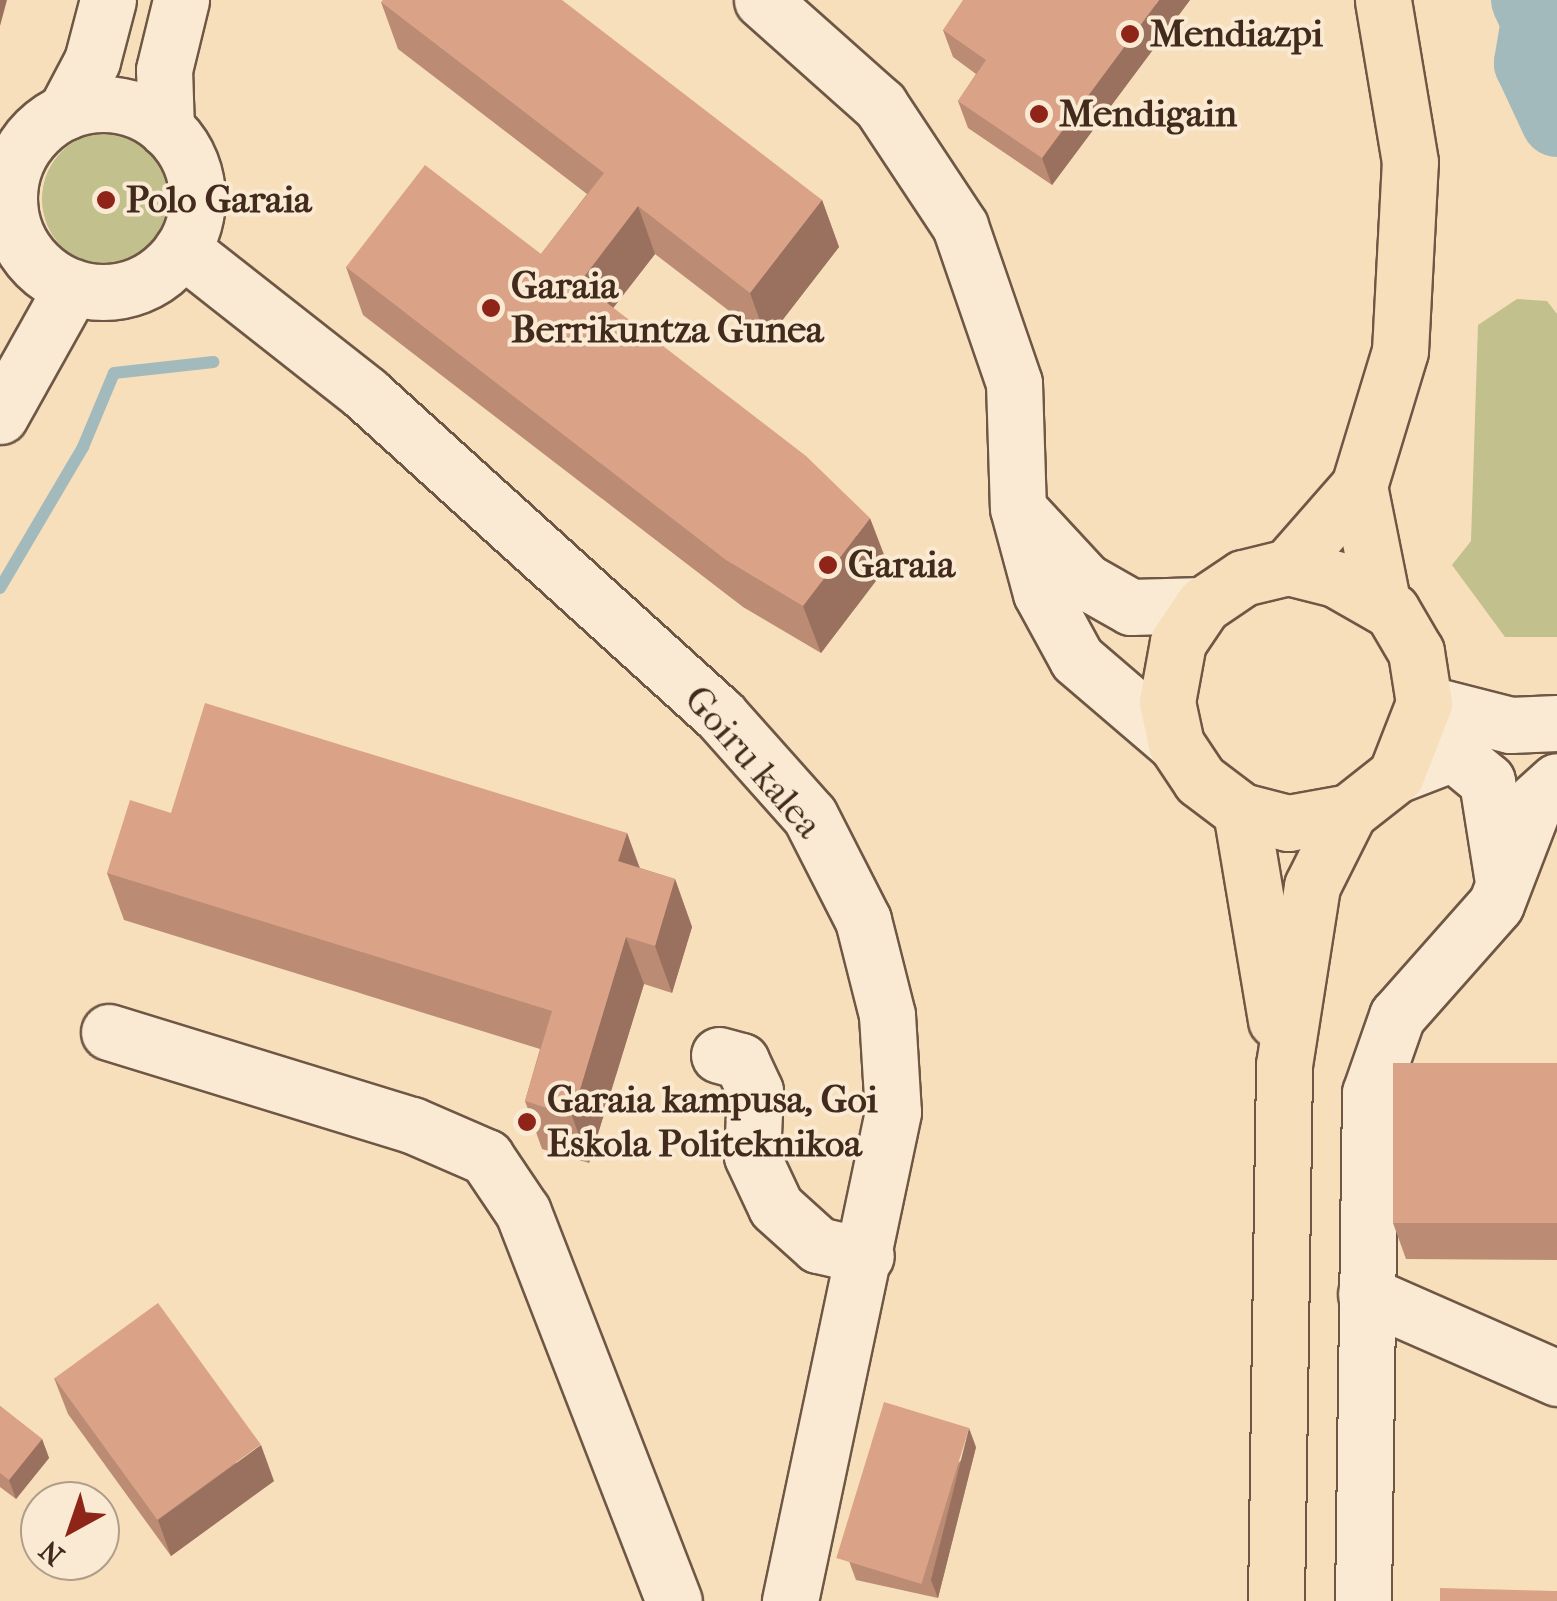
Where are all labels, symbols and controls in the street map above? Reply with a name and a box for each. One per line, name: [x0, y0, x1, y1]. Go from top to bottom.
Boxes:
place label: Mendiazpi: [1150, 11, 1323, 57]
marker: Mendiazpi: [1119, 23, 1141, 45]
place label: Mendigain: [1059, 91, 1237, 137]
marker: Mendigain: [1028, 103, 1050, 125]
place label: Polo Garaia: [126, 177, 312, 223]
marker: Polo Garaia: [95, 189, 117, 211]
place label: Garaia Berrikuntza Gunea: [511, 263, 824, 352]
marker: Garaia Berrikuntza Gunea: [480, 297, 502, 319]
place label: Garaia: [848, 542, 955, 588]
marker: Garaia: [817, 554, 839, 576]
street label: Goiru kalea: [675, 677, 831, 847]
place label: Garaia kampusa, Goi Eskola Politeknikoa: [547, 1077, 878, 1166]
marker: Garaia kampusa, Goi Eskola Politeknikoa: [516, 1111, 538, 1133]
north arrow: [20, 1481, 120, 1581]
text: N: [33, 1533, 70, 1572]

